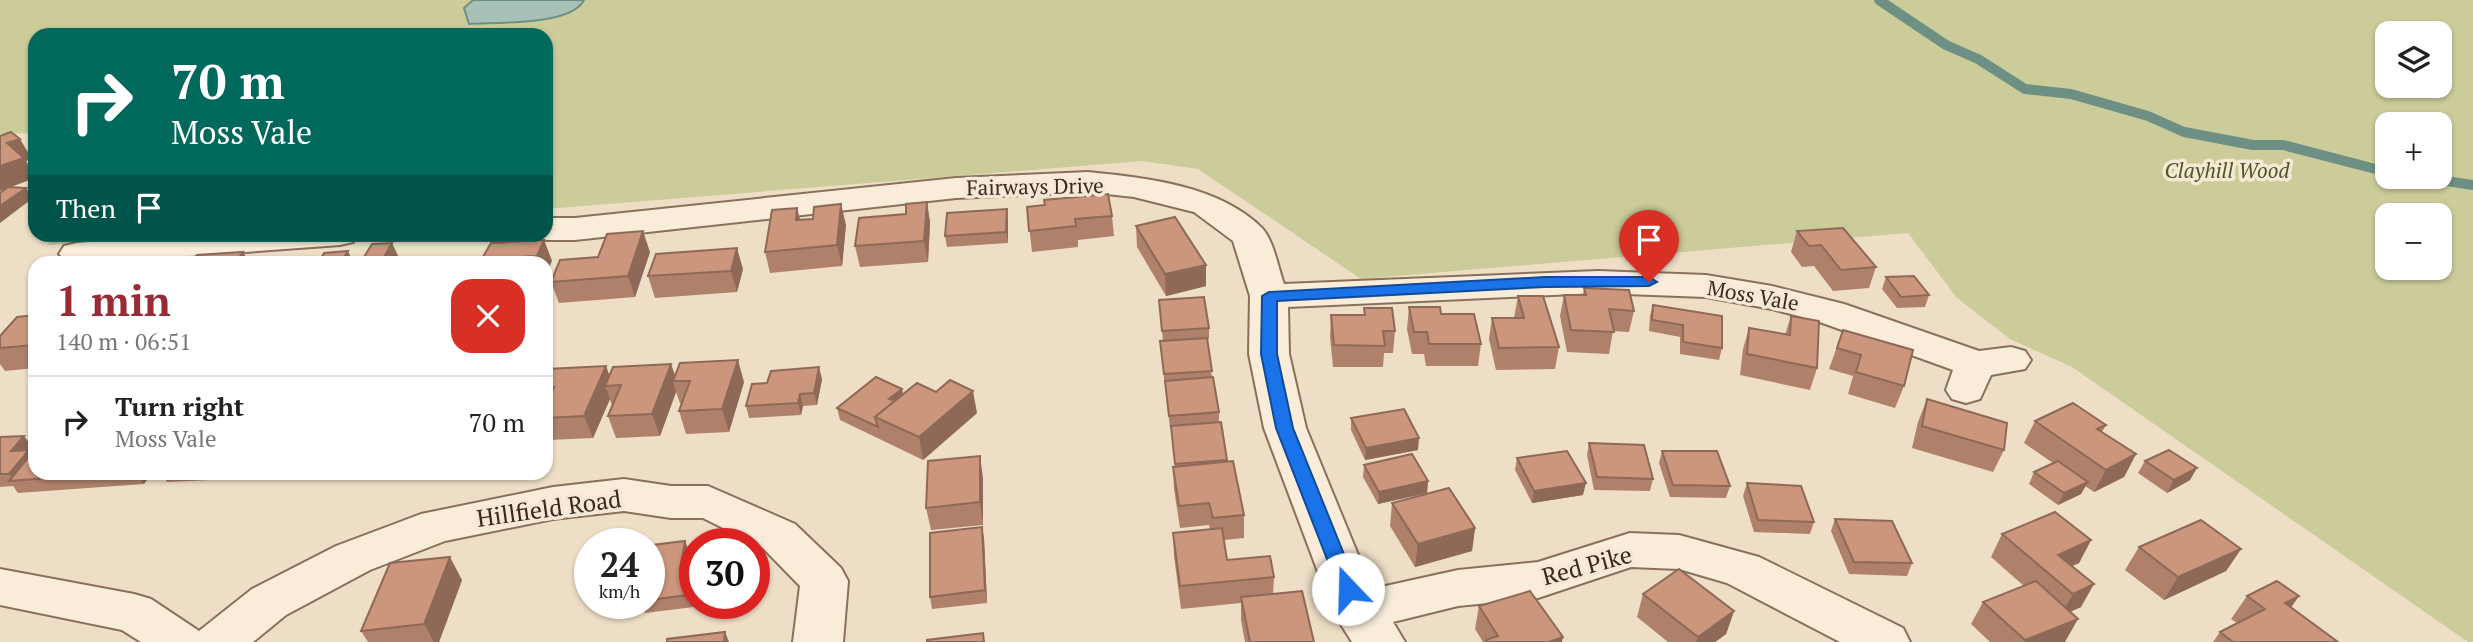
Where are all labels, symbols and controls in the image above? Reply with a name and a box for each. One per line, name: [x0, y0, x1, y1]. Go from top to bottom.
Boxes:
map controls: [2375, 21, 2452, 280]
button: layers: [2375, 21, 2452, 98]
text: 70 m: [171, 48, 285, 113]
icon: right: [56, 56, 147, 147]
text: Moss Vale: [171, 111, 312, 153]
button: +: [2375, 112, 2452, 189]
park label: Clayhill Wood: [2164, 156, 2290, 184]
street label: Fairways Drive: [966, 171, 1104, 201]
icon: arrive: [130, 189, 168, 227]
text: Then: [56, 191, 116, 225]
button: −: [2375, 203, 2452, 280]
pin: [1619, 210, 1679, 282]
icon: arrive: [1630, 221, 1668, 259]
text: 1 min: [56, 272, 171, 328]
street label: Moss Vale: [1705, 273, 1801, 317]
button: close: [451, 279, 525, 353]
text: 140 m · 06:51: [56, 326, 191, 357]
text: Turn right: [115, 389, 244, 423]
icon: right: [56, 403, 94, 441]
text: 70 m: [469, 405, 525, 439]
text: Moss Vale: [115, 423, 216, 454]
street label: Hillfield Road: [475, 482, 623, 534]
speed limit sign: 30: [679, 528, 770, 619]
street label: Red Pike: [1538, 538, 1635, 592]
text: 24: [600, 541, 639, 587]
position arrow: [1311, 552, 1385, 626]
text: km/h: [599, 579, 640, 603]

